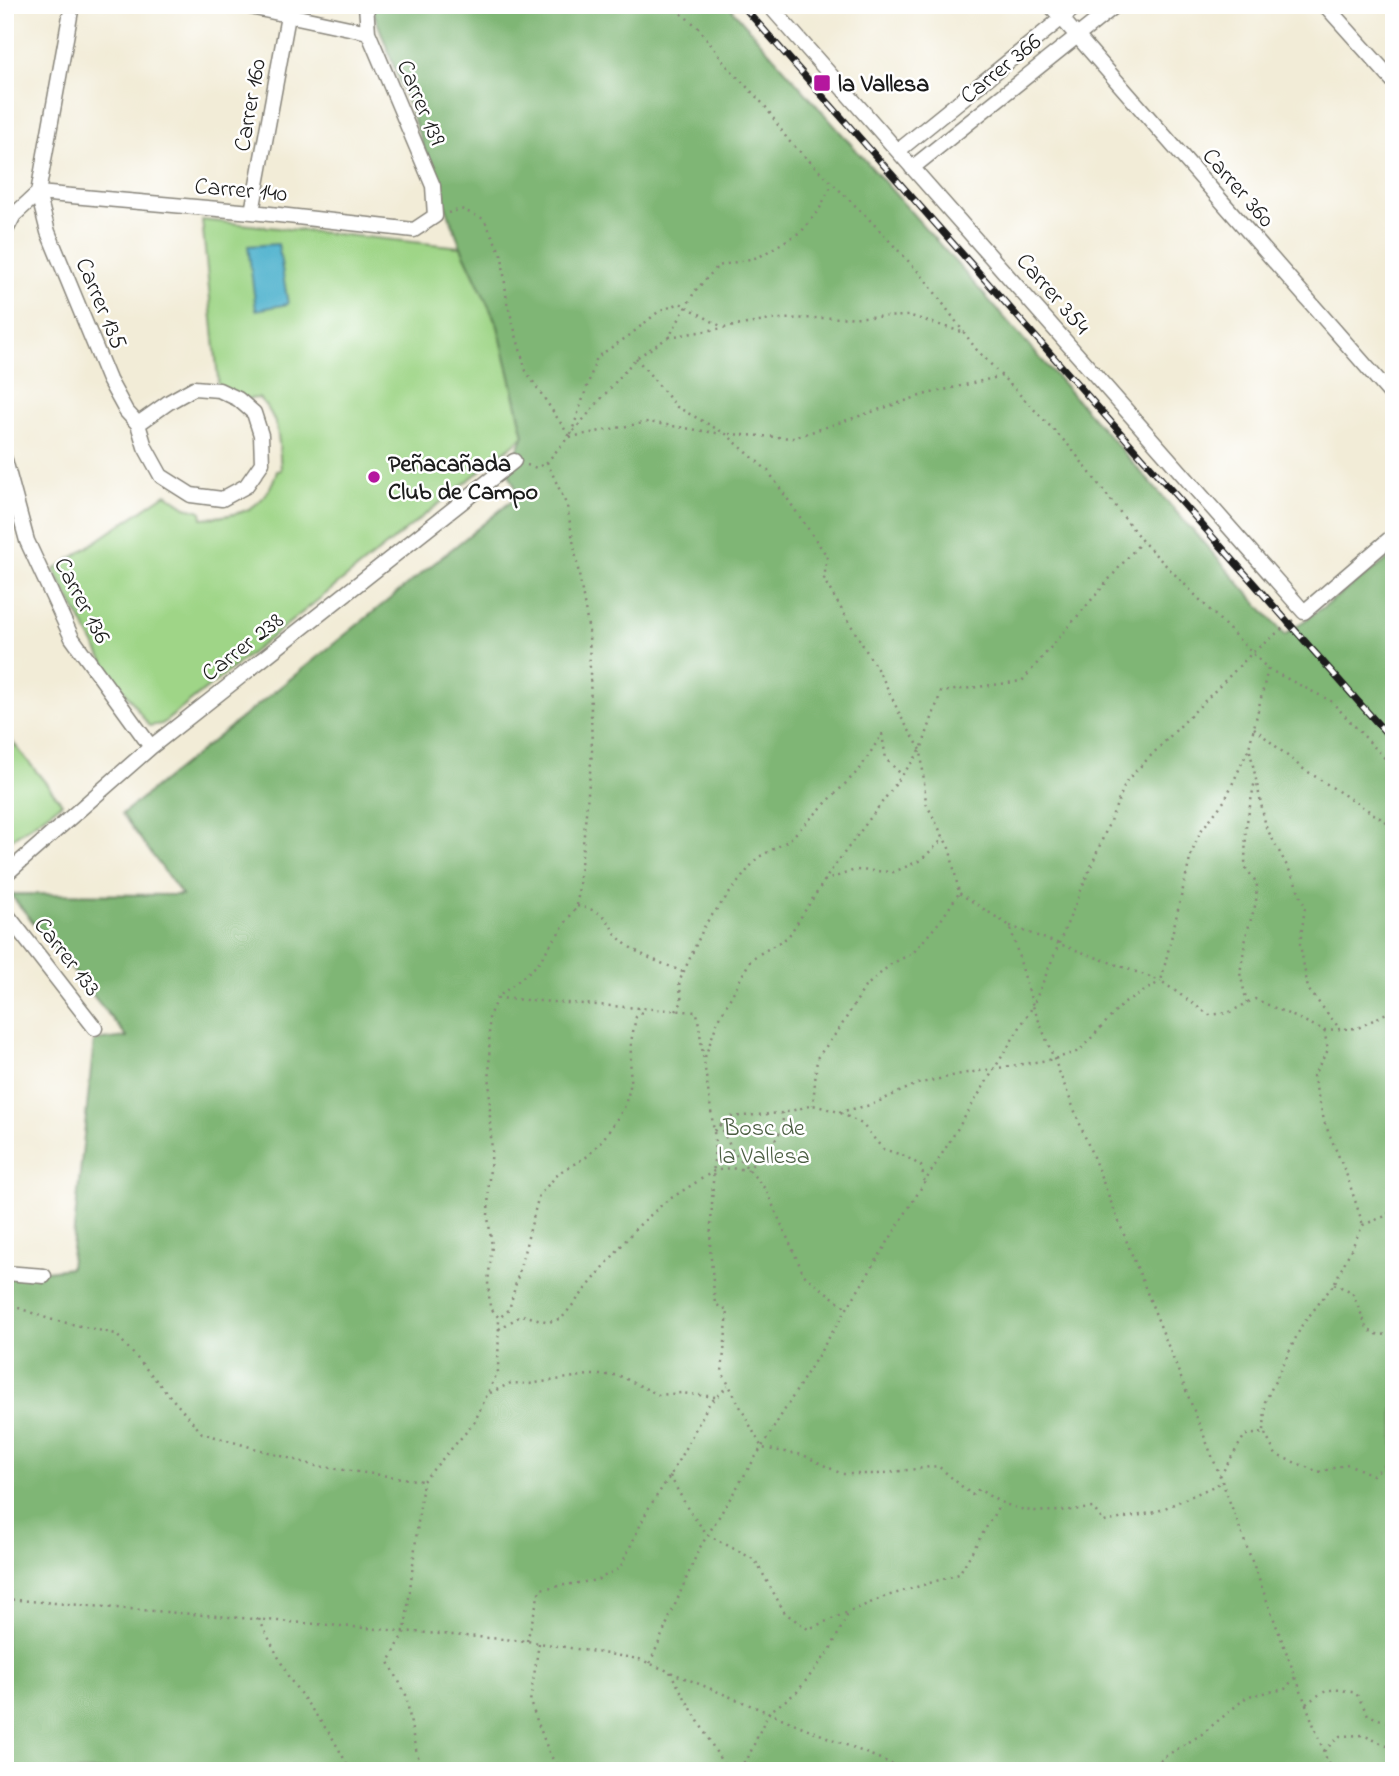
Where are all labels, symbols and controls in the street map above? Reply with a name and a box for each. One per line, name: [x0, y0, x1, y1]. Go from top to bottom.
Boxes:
street label: Carrer 366: [953, 26, 1050, 114]
street label: Carrer 139: [386, 55, 454, 152]
street label: Carrer 160: [226, 56, 277, 155]
place label: la Vallesa: [838, 68, 929, 103]
marker: la Vallesa: [812, 73, 832, 93]
street label: Carrer 360: [1192, 141, 1282, 236]
street label: Carrer 140: [193, 170, 289, 213]
street label: Carrer 354: [1007, 246, 1098, 343]
street label: Carrer 135: [65, 253, 135, 355]
place label: Peñacañada Club de Campo: [388, 448, 538, 511]
marker: Peñacañada Club de Campo: [366, 469, 382, 485]
street label: Carrer 136: [43, 552, 118, 651]
street label: Carrer 238: [195, 605, 292, 691]
street label: Carrer 133: [24, 910, 108, 1005]
park label: Bosc de la Vallesa: [718, 1112, 810, 1175]

